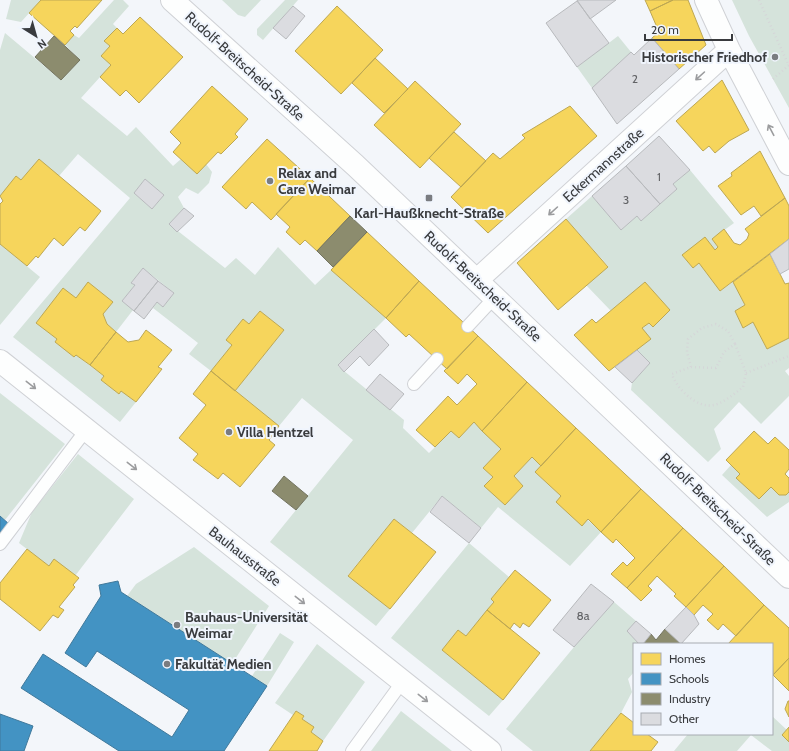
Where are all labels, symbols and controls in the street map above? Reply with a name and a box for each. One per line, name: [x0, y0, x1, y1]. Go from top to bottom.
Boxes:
street label: Rudolf-Breitscheid-Straße: [182, 8, 308, 124]
north arrow: [16, 16, 56, 56]
scale bar: [645, 16, 732, 42]
text: 20 m: [651, 22, 679, 37]
text: N: [35, 36, 49, 52]
place label: Historischer Friedhof: [641, 48, 767, 66]
marker: Historischer Friedhof: [770, 52, 780, 62]
house number: 2: [632, 71, 638, 86]
one-way arrow: [696, 71, 706, 80]
street label: Eckermannstraße: [559, 124, 647, 206]
one-way arrow: [767, 124, 774, 136]
place label: Relax and Care Weimar: [278, 164, 356, 198]
house number: 1: [657, 169, 661, 184]
marker: Relax and Care Weimar: [265, 176, 275, 186]
house number: 3: [623, 192, 629, 207]
marker: Karl-Haußknecht-Straße: [424, 193, 434, 203]
place label: Karl-Haußknecht-Straße: [354, 204, 504, 222]
one-way arrow: [548, 206, 558, 216]
street label: Rudolf-Breitscheid-Straße: [420, 227, 546, 345]
one-way arrow: [25, 381, 36, 390]
place label: Villa Hentzel: [237, 423, 314, 441]
marker: Villa Hentzel: [224, 427, 234, 437]
street label: Rudolf-Breitscheid-Straße: [656, 449, 780, 569]
one-way arrow: [127, 462, 138, 471]
street label: Bauhausstraße: [205, 522, 285, 590]
one-way arrow: [294, 595, 305, 604]
place label: Bauhaus-Universität Weimar: [185, 608, 308, 642]
house number: 8a: [576, 608, 590, 623]
marker: Bauhaus-Universität Weimar: [172, 620, 182, 630]
legend: [633, 643, 773, 735]
text: Homes: [669, 651, 706, 666]
place label: Fakultät Medien: [175, 655, 272, 673]
marker: Fakultät Medien: [162, 659, 172, 669]
text: Schools: [669, 671, 709, 686]
text: Industry: [669, 691, 710, 706]
one-way arrow: [418, 694, 429, 702]
text: Other: [669, 711, 699, 726]

